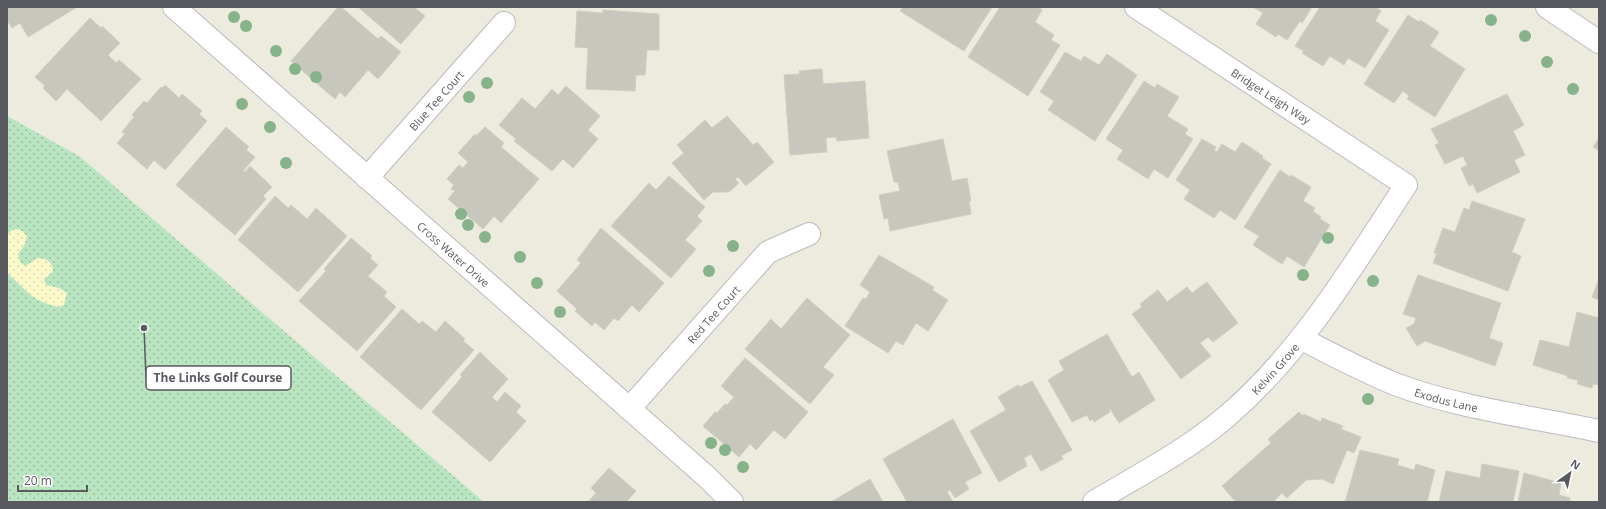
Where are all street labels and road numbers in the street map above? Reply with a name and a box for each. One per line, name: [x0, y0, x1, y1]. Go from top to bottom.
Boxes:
street label: Bridget Leigh Way: [1228, 65, 1314, 128]
street label: Blue Tee Court: [405, 67, 467, 133]
street label: Cross Water Drive: [414, 218, 493, 290]
street label: Red Tee Court: [684, 282, 743, 346]
street label: Kelvin Grove: [1248, 340, 1302, 397]
street label: Exodus Lane: [1413, 384, 1479, 415]

